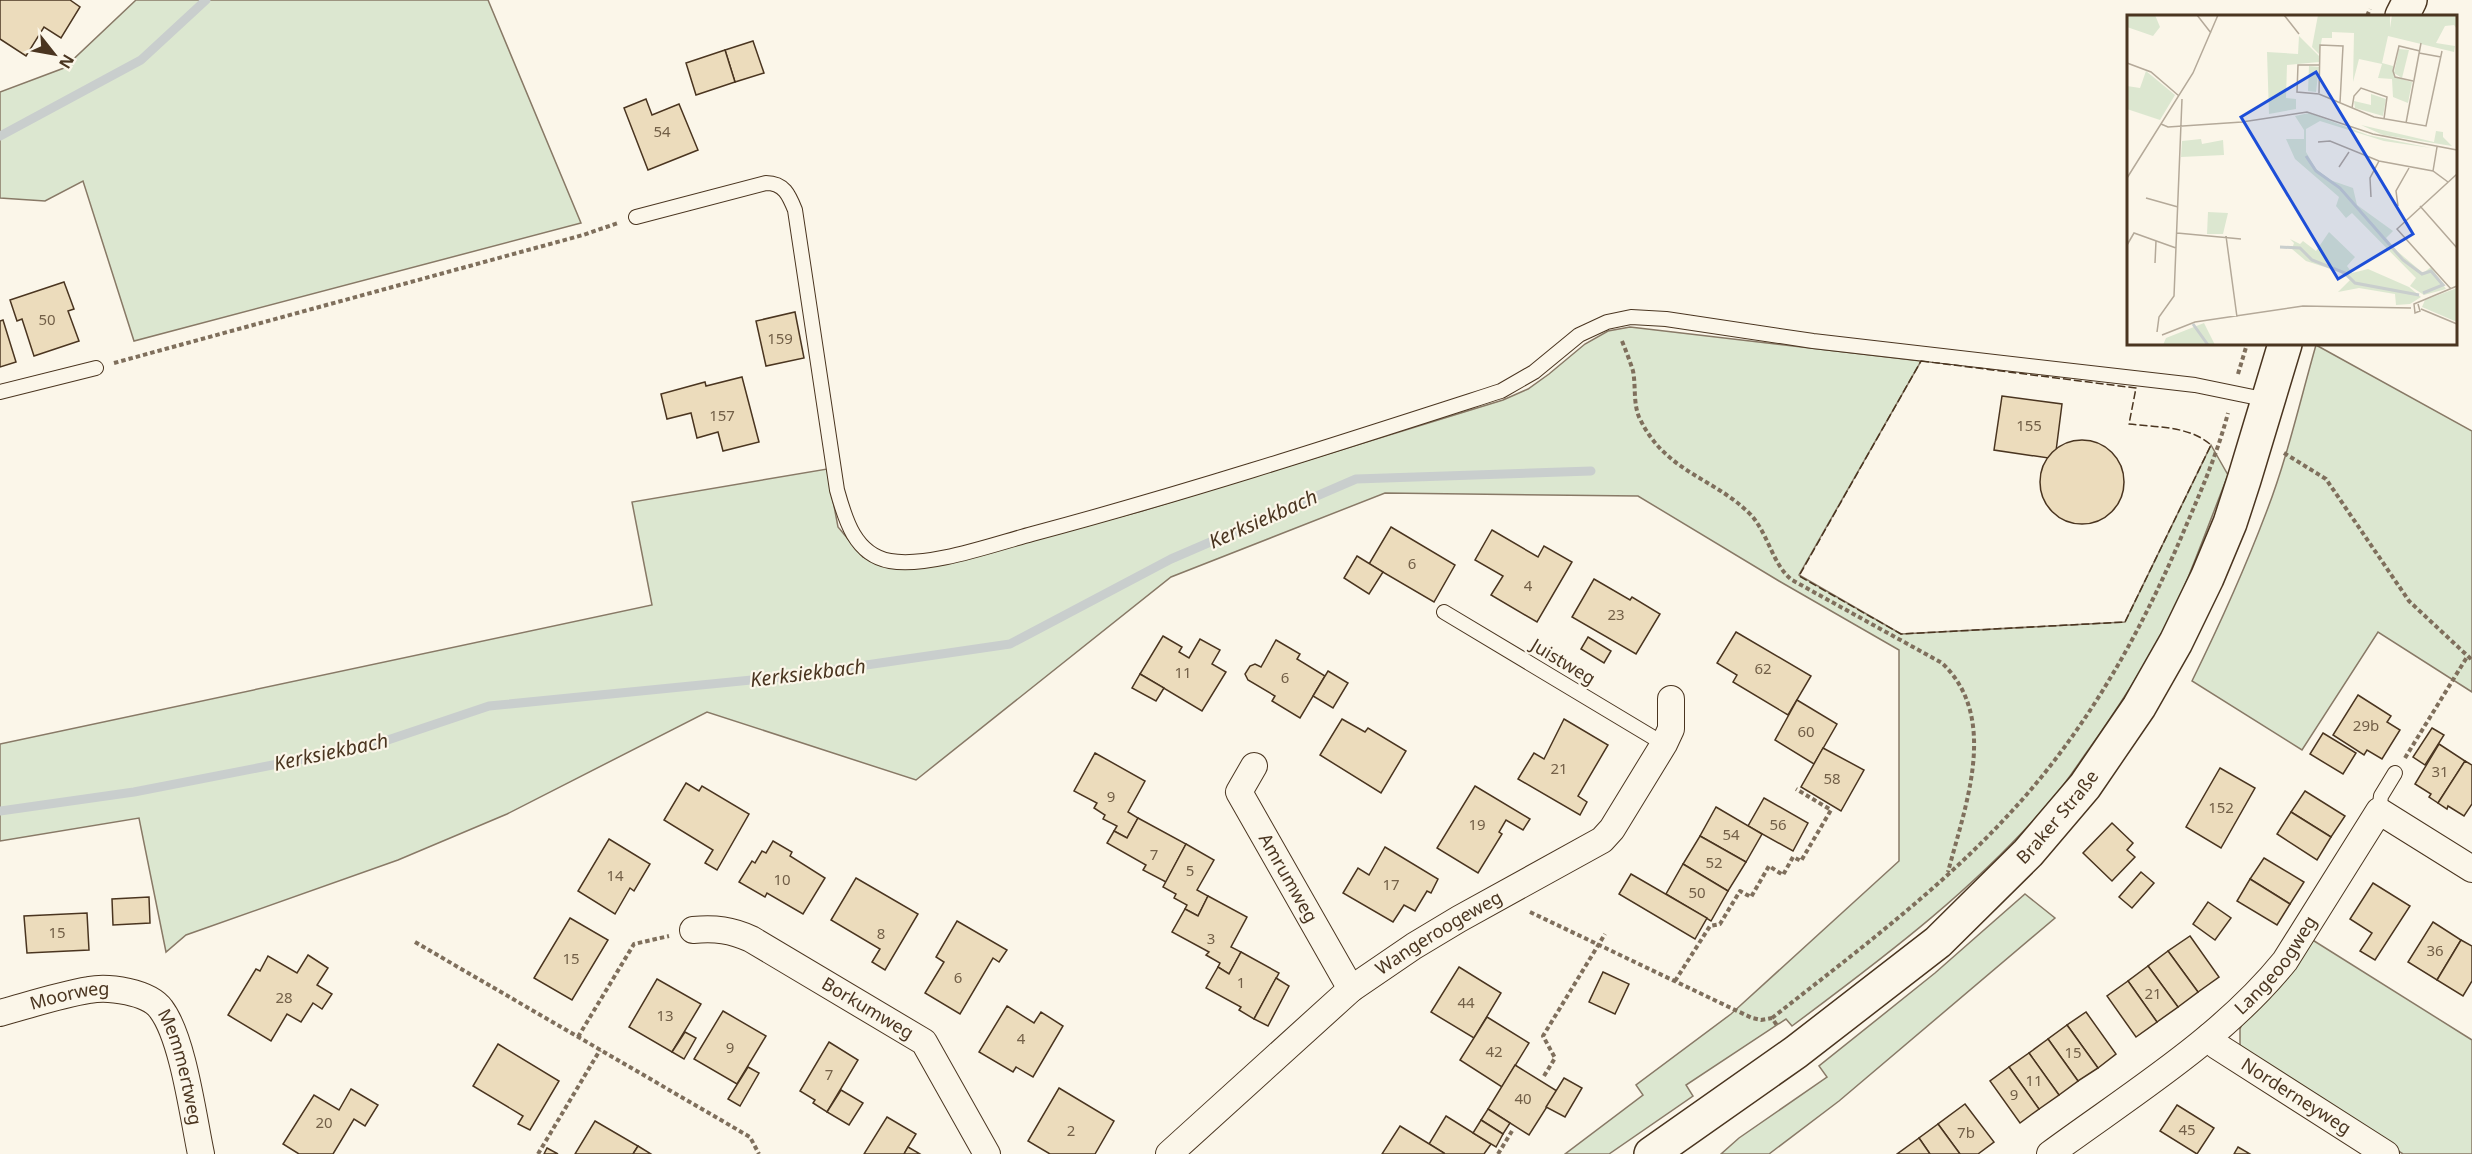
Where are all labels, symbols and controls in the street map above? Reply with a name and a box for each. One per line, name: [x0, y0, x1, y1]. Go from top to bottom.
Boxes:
inset map: [2127, 15, 2457, 345]
north arrow: [24, 24, 84, 84]
text: N: [54, 50, 80, 73]
house number: 54: [653, 121, 671, 141]
house number: 50: [38, 309, 56, 329]
house number: 159: [767, 328, 793, 348]
house number: 157: [709, 405, 735, 425]
house number: 155: [2016, 415, 2042, 435]
water label: Kerksiekbach: [1204, 483, 1321, 555]
house number: 6: [1408, 553, 1416, 573]
house number: 4: [1524, 575, 1533, 595]
house number: 23: [1607, 604, 1625, 624]
street label: Juistweg: [1525, 631, 1600, 690]
water label: Kerksiekbach: [749, 652, 867, 693]
house number: 62: [1754, 658, 1772, 678]
house number: 11: [1174, 662, 1192, 682]
house number: 6: [1281, 667, 1289, 687]
house number: 29b: [2353, 715, 2379, 735]
house number: 60: [1797, 721, 1815, 741]
water label: Kerksiekbach: [271, 726, 391, 777]
house number: 21: [1550, 758, 1568, 778]
house number: 31: [2431, 761, 2449, 781]
street label: Braker Straße: [2011, 765, 2103, 869]
house number: 58: [1823, 768, 1841, 788]
house number: 9: [1107, 786, 1115, 806]
house number: 152: [2208, 797, 2234, 817]
house number: 19: [1468, 814, 1486, 834]
house number: 56: [1769, 814, 1787, 834]
house number: 54: [1722, 824, 1740, 844]
street label: Amrumweg: [1254, 829, 1324, 927]
house number: 7: [1150, 844, 1158, 864]
house number: 52: [1705, 852, 1723, 872]
house number: 5: [1186, 860, 1194, 880]
house number: 14: [606, 865, 624, 885]
house number: 10: [773, 869, 791, 889]
house number: 17: [1382, 874, 1400, 894]
house number: 50: [1688, 882, 1706, 902]
street label: Wangeroogeweg: [1370, 885, 1506, 980]
street label: Langeoogweg: [2229, 911, 2321, 1019]
house number: 15: [48, 922, 66, 942]
house number: 8: [877, 923, 885, 943]
house number: 3: [1207, 928, 1215, 948]
house number: 36: [2426, 940, 2444, 960]
house number: 15: [562, 948, 580, 968]
house number: 6: [954, 967, 962, 987]
street label: Borkumweg: [818, 971, 918, 1044]
house number: 1: [1237, 972, 1245, 992]
street label: Moorweg: [27, 976, 109, 1015]
house number: 21: [2144, 983, 2162, 1003]
house number: 28: [275, 987, 293, 1007]
house number: 44: [1457, 992, 1475, 1012]
street label: Memmertweg: [153, 1004, 208, 1127]
house number: 13: [656, 1005, 674, 1025]
house number: 4: [1017, 1028, 1026, 1048]
house number: 9: [726, 1037, 734, 1057]
house number: 42: [1485, 1041, 1503, 1061]
house number: 15: [2064, 1042, 2082, 1062]
street label: Norderneyweg: [2237, 1052, 2356, 1140]
house number: 7: [825, 1064, 833, 1084]
house number: 11: [2025, 1070, 2043, 1090]
house number: 9: [2010, 1084, 2018, 1104]
house number: 40: [1514, 1088, 1532, 1108]
house number: 20: [315, 1112, 333, 1132]
house number: 45: [2178, 1119, 2196, 1139]
house number: 2: [1067, 1120, 1075, 1140]
house number: 7b: [1957, 1122, 1975, 1142]

